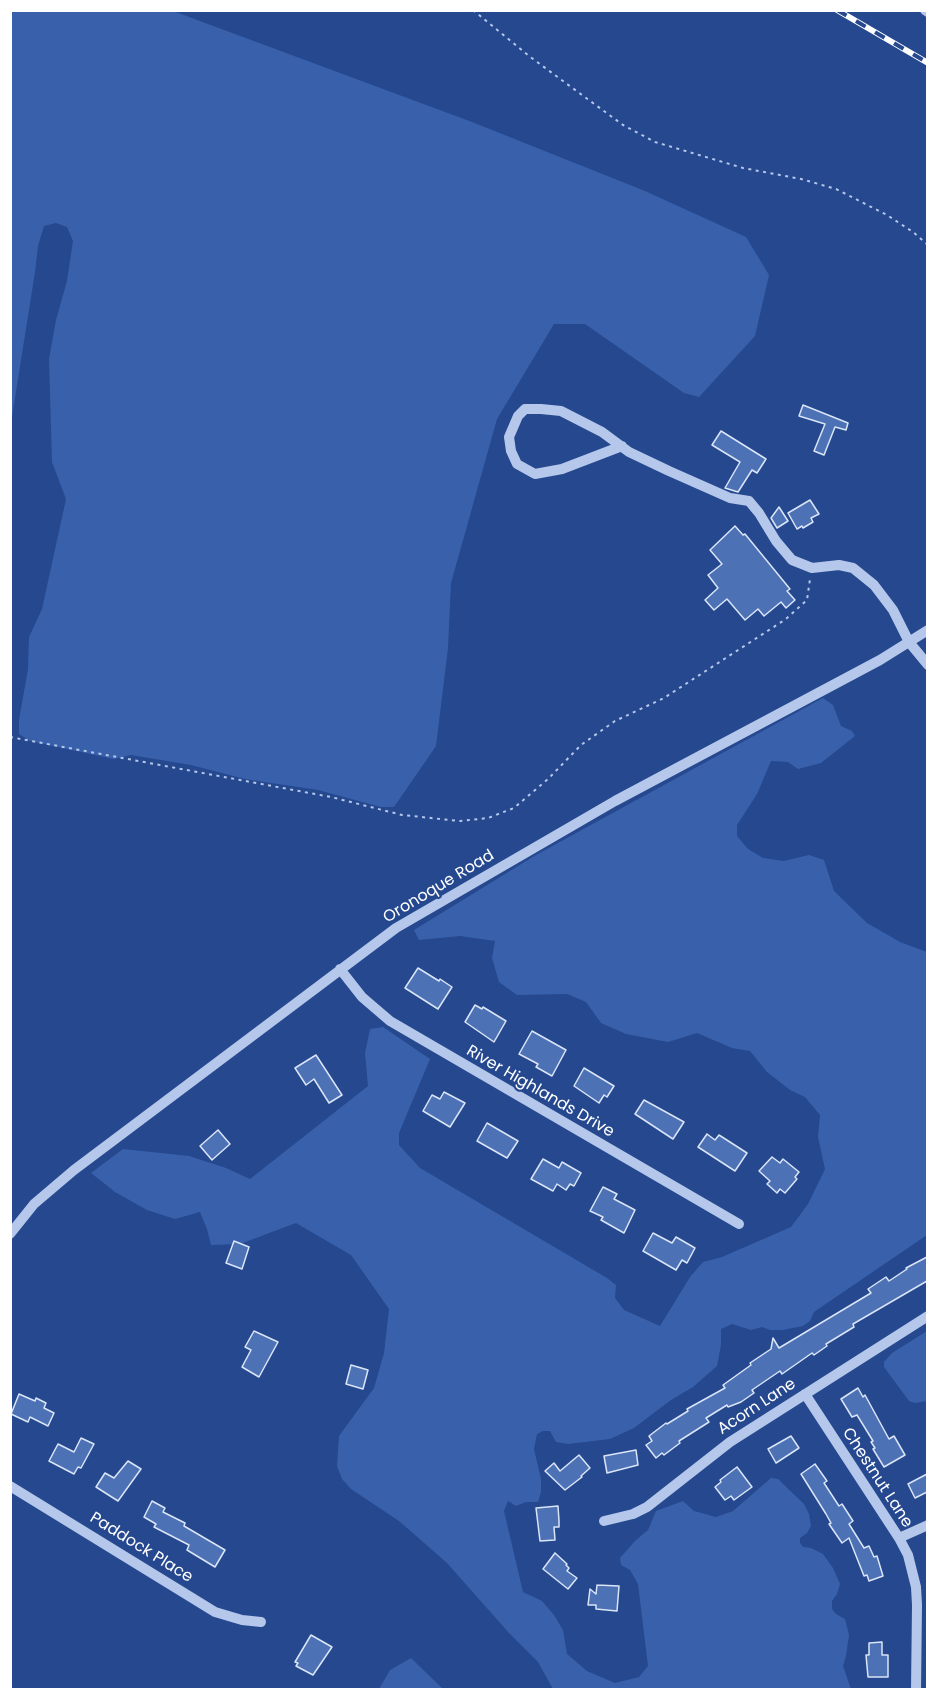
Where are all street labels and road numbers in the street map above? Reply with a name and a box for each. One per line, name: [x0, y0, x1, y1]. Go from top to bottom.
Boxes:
street label: Oronoque Road: [380, 846, 498, 928]
street label: River Highlands Drive: [463, 1042, 617, 1142]
street label: Acorn Lane: [714, 1375, 800, 1439]
street label: Chestnut Lane: [838, 1424, 916, 1532]
street label: Paddock Place: [86, 1509, 196, 1587]

